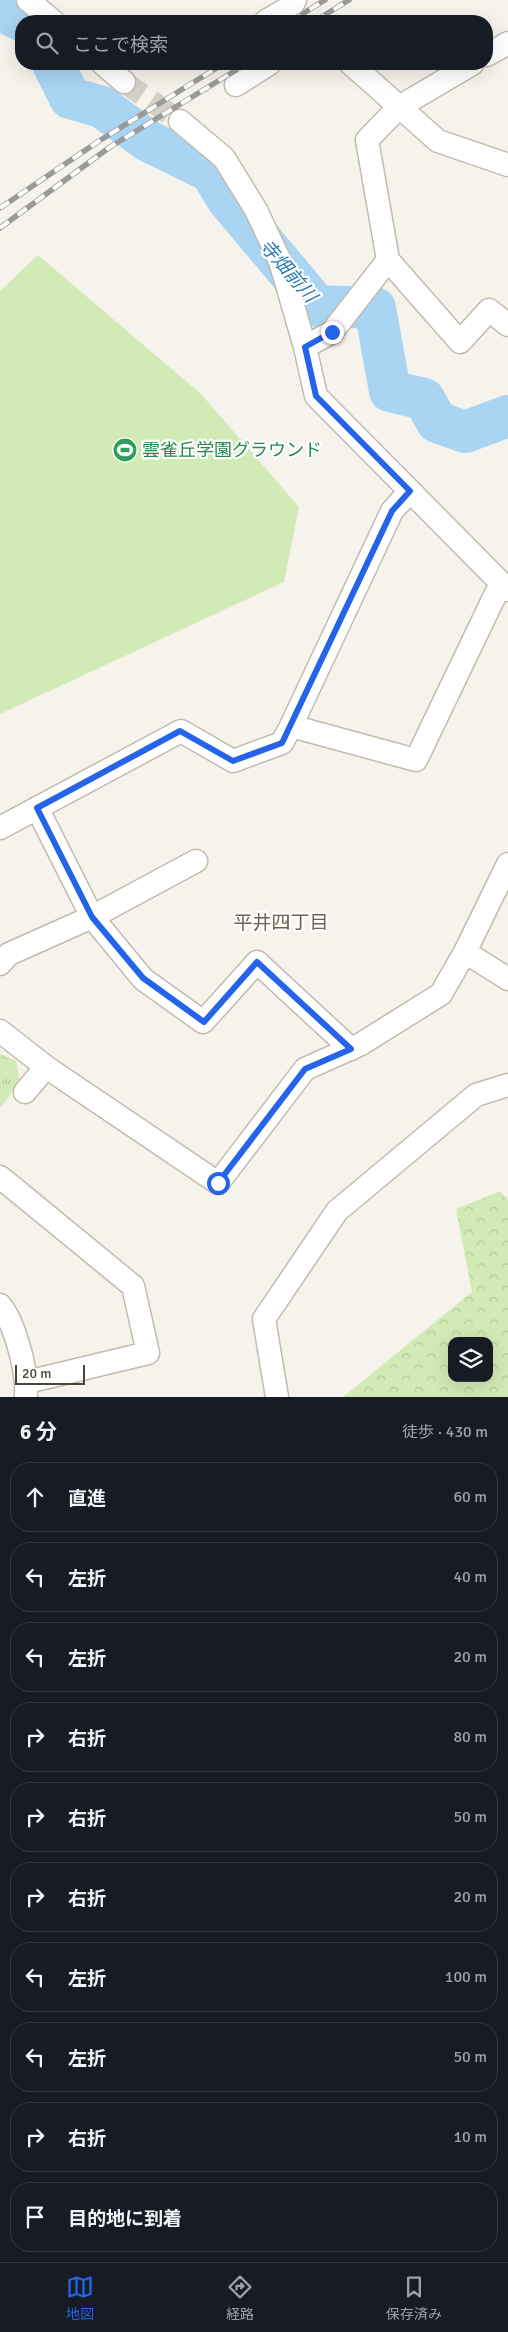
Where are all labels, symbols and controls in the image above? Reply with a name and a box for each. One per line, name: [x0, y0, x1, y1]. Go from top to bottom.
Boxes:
search box: [15, 15, 493, 70]
icon: search: [33, 29, 61, 57]
text: ここで検索: [73, 33, 168, 57]
water label: 寺畑前川: [254, 234, 323, 309]
route end: [321, 321, 344, 344]
sports icon: 雲雀丘学園グラウンド: [112, 437, 138, 463]
place label: 雲雀丘学園グラウンド: [142, 439, 322, 461]
district label: 平井四丁目: [233, 911, 329, 935]
route start: [207, 1172, 230, 1195]
map controls: [448, 1337, 493, 1382]
button: layers: [448, 1337, 493, 1382]
scale bar: [15, 1362, 85, 1385]
text: 20 m: [22, 1365, 51, 1382]
text: 6 分: [20, 1419, 57, 1445]
text: 徒歩 · 430 m: [402, 1422, 488, 1442]
icon: ahead: [21, 1483, 49, 1511]
text: 直進: [68, 1487, 106, 1511]
text: 60 m: [453, 1487, 487, 1507]
icon: left: [21, 1563, 49, 1591]
text: 左折: [68, 1567, 106, 1591]
text: 40 m: [453, 1567, 487, 1587]
icon: left: [21, 1643, 49, 1671]
text: 左折: [68, 1647, 106, 1671]
text: 20 m: [453, 1647, 487, 1667]
icon: right: [21, 1723, 49, 1751]
text: 右折: [68, 1727, 106, 1751]
text: 80 m: [453, 1727, 487, 1747]
icon: right: [21, 1803, 49, 1831]
text: 右折: [68, 1807, 106, 1831]
text: 50 m: [453, 1807, 487, 1827]
icon: right: [21, 1883, 49, 1911]
text: 右折: [68, 1887, 106, 1911]
text: 20 m: [453, 1887, 487, 1907]
icon: left: [21, 1963, 49, 1991]
text: 左折: [68, 1967, 106, 1991]
text: 100 m: [445, 1967, 487, 1987]
icon: left: [21, 2043, 49, 2071]
text: 左折: [68, 2047, 106, 2071]
text: 50 m: [453, 2047, 487, 2067]
icon: right: [21, 2123, 49, 2151]
text: 右折: [68, 2127, 106, 2151]
text: 10 m: [453, 2127, 487, 2147]
icon: arrive: [21, 2203, 49, 2231]
text: 目的地に到着: [68, 2207, 182, 2231]
tab: 地図: [66, 2273, 94, 2323]
tab: 経路: [226, 2273, 254, 2323]
tab: 保存済み: [386, 2273, 442, 2323]

